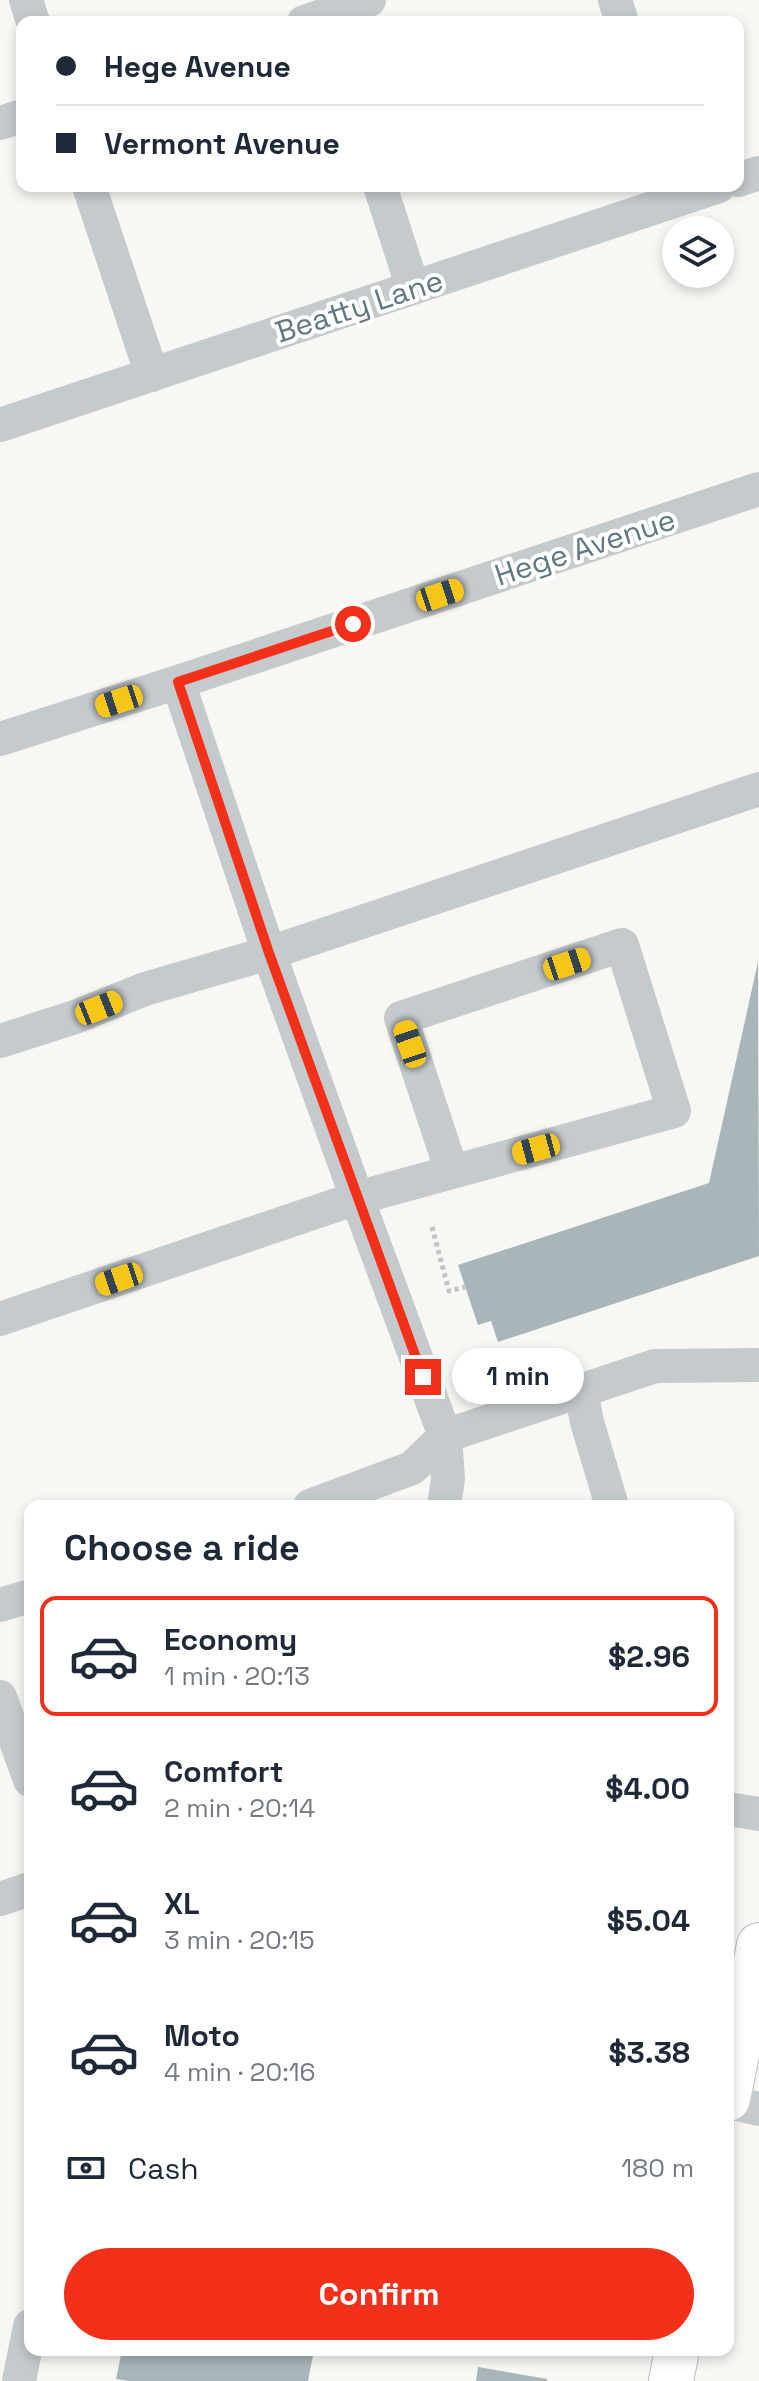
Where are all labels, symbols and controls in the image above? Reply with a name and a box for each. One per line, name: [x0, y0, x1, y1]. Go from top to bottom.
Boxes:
text: Hege Avenue: [104, 47, 291, 86]
text: Vermont Avenue: [104, 124, 340, 163]
map controls: [662, 216, 734, 288]
button: layers: [662, 216, 734, 288]
street label: Beatty Lane: [270, 261, 448, 351]
street label: Hege Avenue: [490, 499, 680, 595]
car: [413, 576, 467, 614]
route start: [335, 606, 371, 642]
car: [92, 682, 146, 720]
car: [540, 945, 594, 983]
car: [72, 988, 126, 1028]
car: [391, 1017, 429, 1071]
car: [510, 1131, 562, 1167]
car: [92, 1260, 146, 1298]
callout: 1 min: [451, 1349, 583, 1405]
route end: [405, 1359, 441, 1395]
text: 1 min: [486, 1359, 550, 1393]
text: Choose a ride: [64, 1525, 300, 1571]
icon: car: [68, 1620, 140, 1692]
text: Economy: [164, 1620, 297, 1659]
text: $2.96: [608, 1637, 690, 1676]
text: 1 min · 20:13: [164, 1659, 310, 1693]
icon: car: [68, 1752, 140, 1824]
text: Comfort: [164, 1752, 283, 1791]
text: $4.00: [605, 1769, 690, 1808]
text: 2 min · 20:14: [164, 1791, 315, 1825]
icon: car: [68, 1884, 140, 1956]
text: XL: [164, 1884, 200, 1923]
text: $5.04: [607, 1901, 690, 1940]
text: 3 min · 20:15: [164, 1923, 315, 1957]
icon: car: [68, 2016, 140, 2088]
text: Moto: [164, 2016, 240, 2055]
text: $3.38: [608, 2033, 690, 2072]
text: 4 min · 20:16: [164, 2055, 316, 2089]
icon: cash: [64, 2146, 108, 2190]
text: Cash: [128, 2149, 199, 2188]
text: 180 m: [621, 2151, 694, 2185]
button: Confirm: [64, 2248, 694, 2340]

